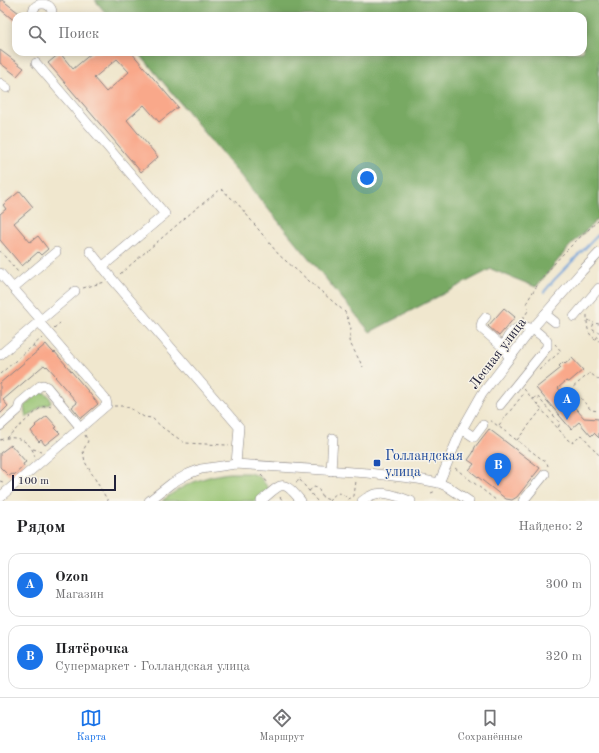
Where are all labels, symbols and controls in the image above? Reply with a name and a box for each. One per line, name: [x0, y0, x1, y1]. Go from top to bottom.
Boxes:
search box: [12, 12, 587, 56]
icon: search: [26, 23, 48, 45]
text: Поиск: [58, 27, 99, 42]
your location: [357, 168, 377, 188]
street label: Лесная улица: [467, 315, 529, 392]
pin: A: [554, 387, 580, 420]
place label: Голландская улица: [385, 449, 463, 479]
pin: B: [485, 453, 511, 486]
marker: Голландская улица: [372, 458, 382, 468]
scale bar: [12, 473, 116, 492]
text: 100 m: [18, 476, 49, 487]
text: Рядом: [16, 519, 65, 536]
text: Найдено: 2: [519, 520, 583, 533]
text: Ozon: [55, 570, 88, 585]
text: A: [25, 578, 35, 591]
text: 300 m: [545, 578, 582, 591]
text: Магазин: [55, 588, 104, 601]
text: Пятёрочка: [55, 642, 129, 657]
text: B: [25, 650, 35, 663]
text: 320 m: [545, 650, 582, 663]
text: Супермаркет · Голландская улица: [55, 660, 250, 673]
tab: Карта: [77, 707, 106, 745]
tab: Маршрут: [259, 707, 305, 745]
tab: Сохранённые: [458, 707, 522, 745]

